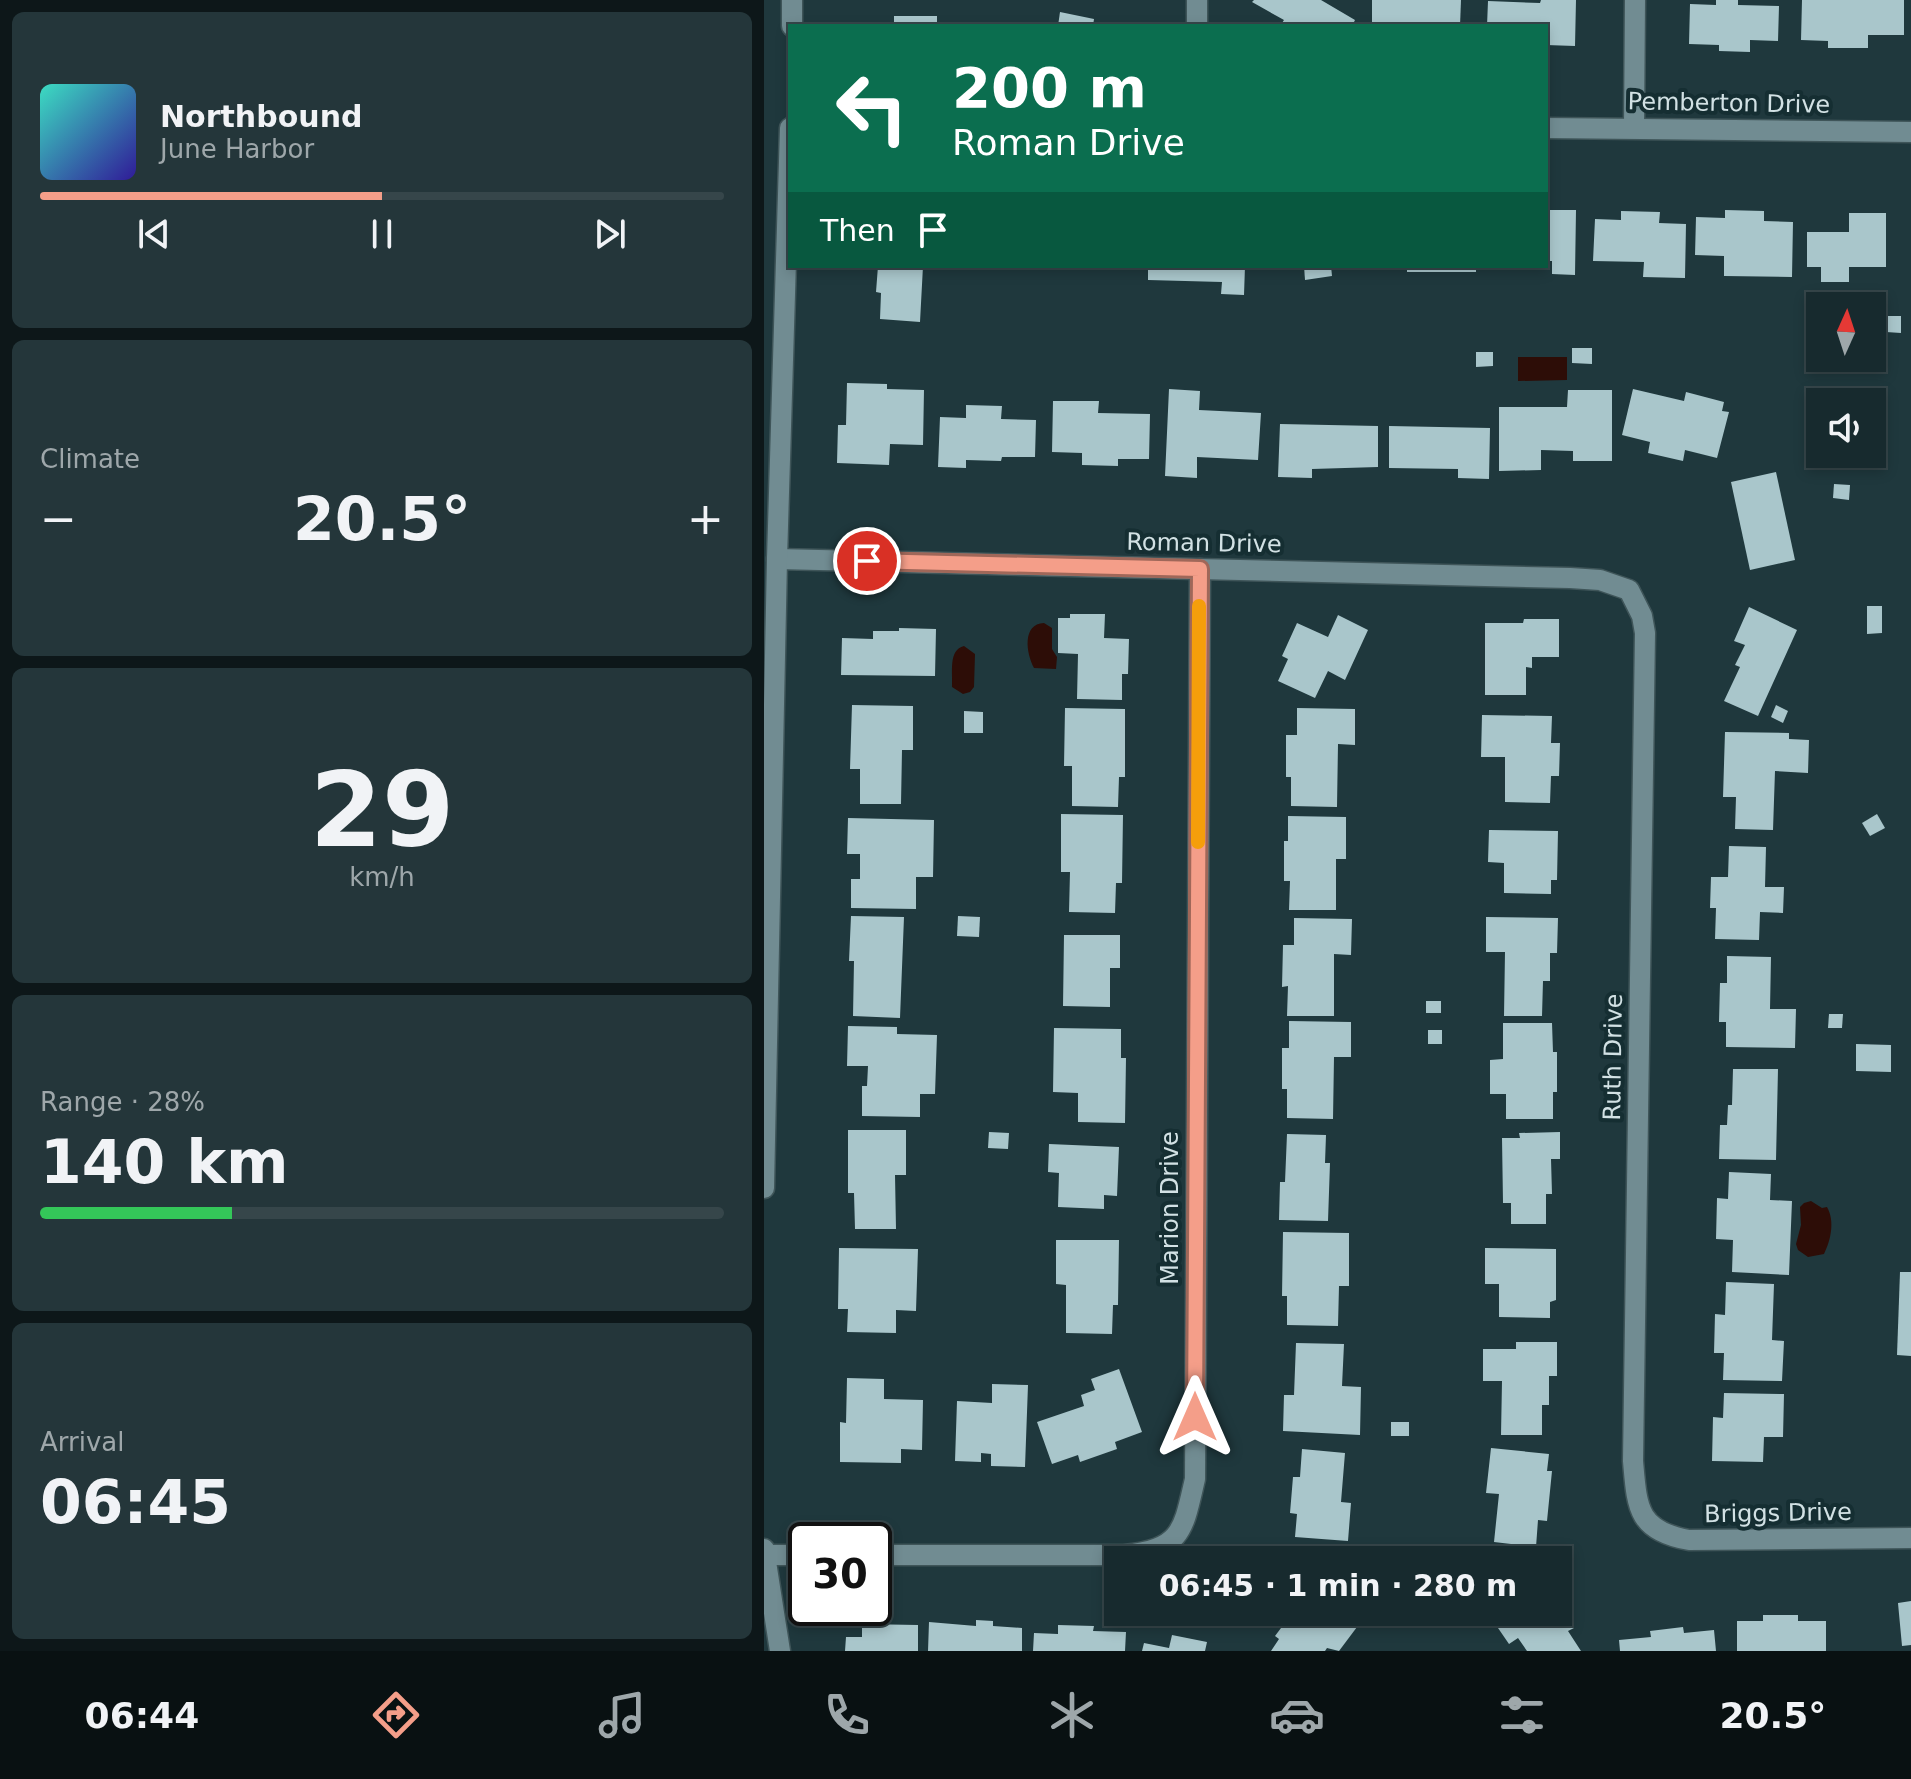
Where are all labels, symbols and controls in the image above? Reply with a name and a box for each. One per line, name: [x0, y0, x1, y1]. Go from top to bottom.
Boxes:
text: 200 m: [952, 55, 1147, 120]
icon: left: [820, 56, 924, 160]
street label: Pemberton Drive: [1627, 87, 1831, 119]
text: Northbound: [160, 99, 363, 134]
text: Roman Drive: [952, 122, 1185, 163]
text: June Harbor: [160, 134, 314, 164]
icon: arrive: [911, 208, 955, 252]
icon: previous: [132, 212, 176, 256]
icon: pause: [360, 212, 404, 256]
icon: next: [588, 212, 632, 256]
text: Then: [820, 213, 895, 248]
north arrow: [1806, 292, 1886, 372]
map controls: [1806, 292, 1886, 468]
button: sound: [1806, 388, 1886, 468]
text: Climate: [40, 444, 140, 474]
text: 20.5°: [293, 484, 471, 554]
text: −: [40, 493, 77, 544]
text: +: [687, 493, 724, 544]
pin: [833, 527, 901, 595]
street label: Roman Drive: [1126, 528, 1282, 558]
icon: arrive: [845, 539, 889, 583]
text: 29: [310, 749, 454, 871]
text: km/h: [349, 862, 415, 892]
street label: Ruth Drive: [1598, 993, 1628, 1121]
text: Range · 28%: [40, 1087, 205, 1117]
text: 140 km: [40, 1127, 289, 1197]
street label: Marion Drive: [1156, 1131, 1184, 1285]
position arrow: [1153, 1375, 1237, 1459]
text: Arrival: [40, 1427, 124, 1457]
text: 06:45: [40, 1467, 231, 1537]
street label: Briggs Drive: [1704, 1498, 1852, 1528]
speed limit sign: 30: [788, 1522, 892, 1626]
text: 06:45 · 1 min · 280 m: [1159, 1568, 1517, 1603]
icon: directions: [368, 1687, 424, 1743]
icon: music: [594, 1687, 650, 1743]
icon: phone: [819, 1687, 875, 1743]
icon: climate: [1044, 1687, 1100, 1743]
icon: car: [1269, 1687, 1325, 1743]
icon: filters: [1494, 1687, 1550, 1743]
text: 06:44: [85, 1695, 199, 1736]
text: 20.5°: [1720, 1695, 1826, 1736]

